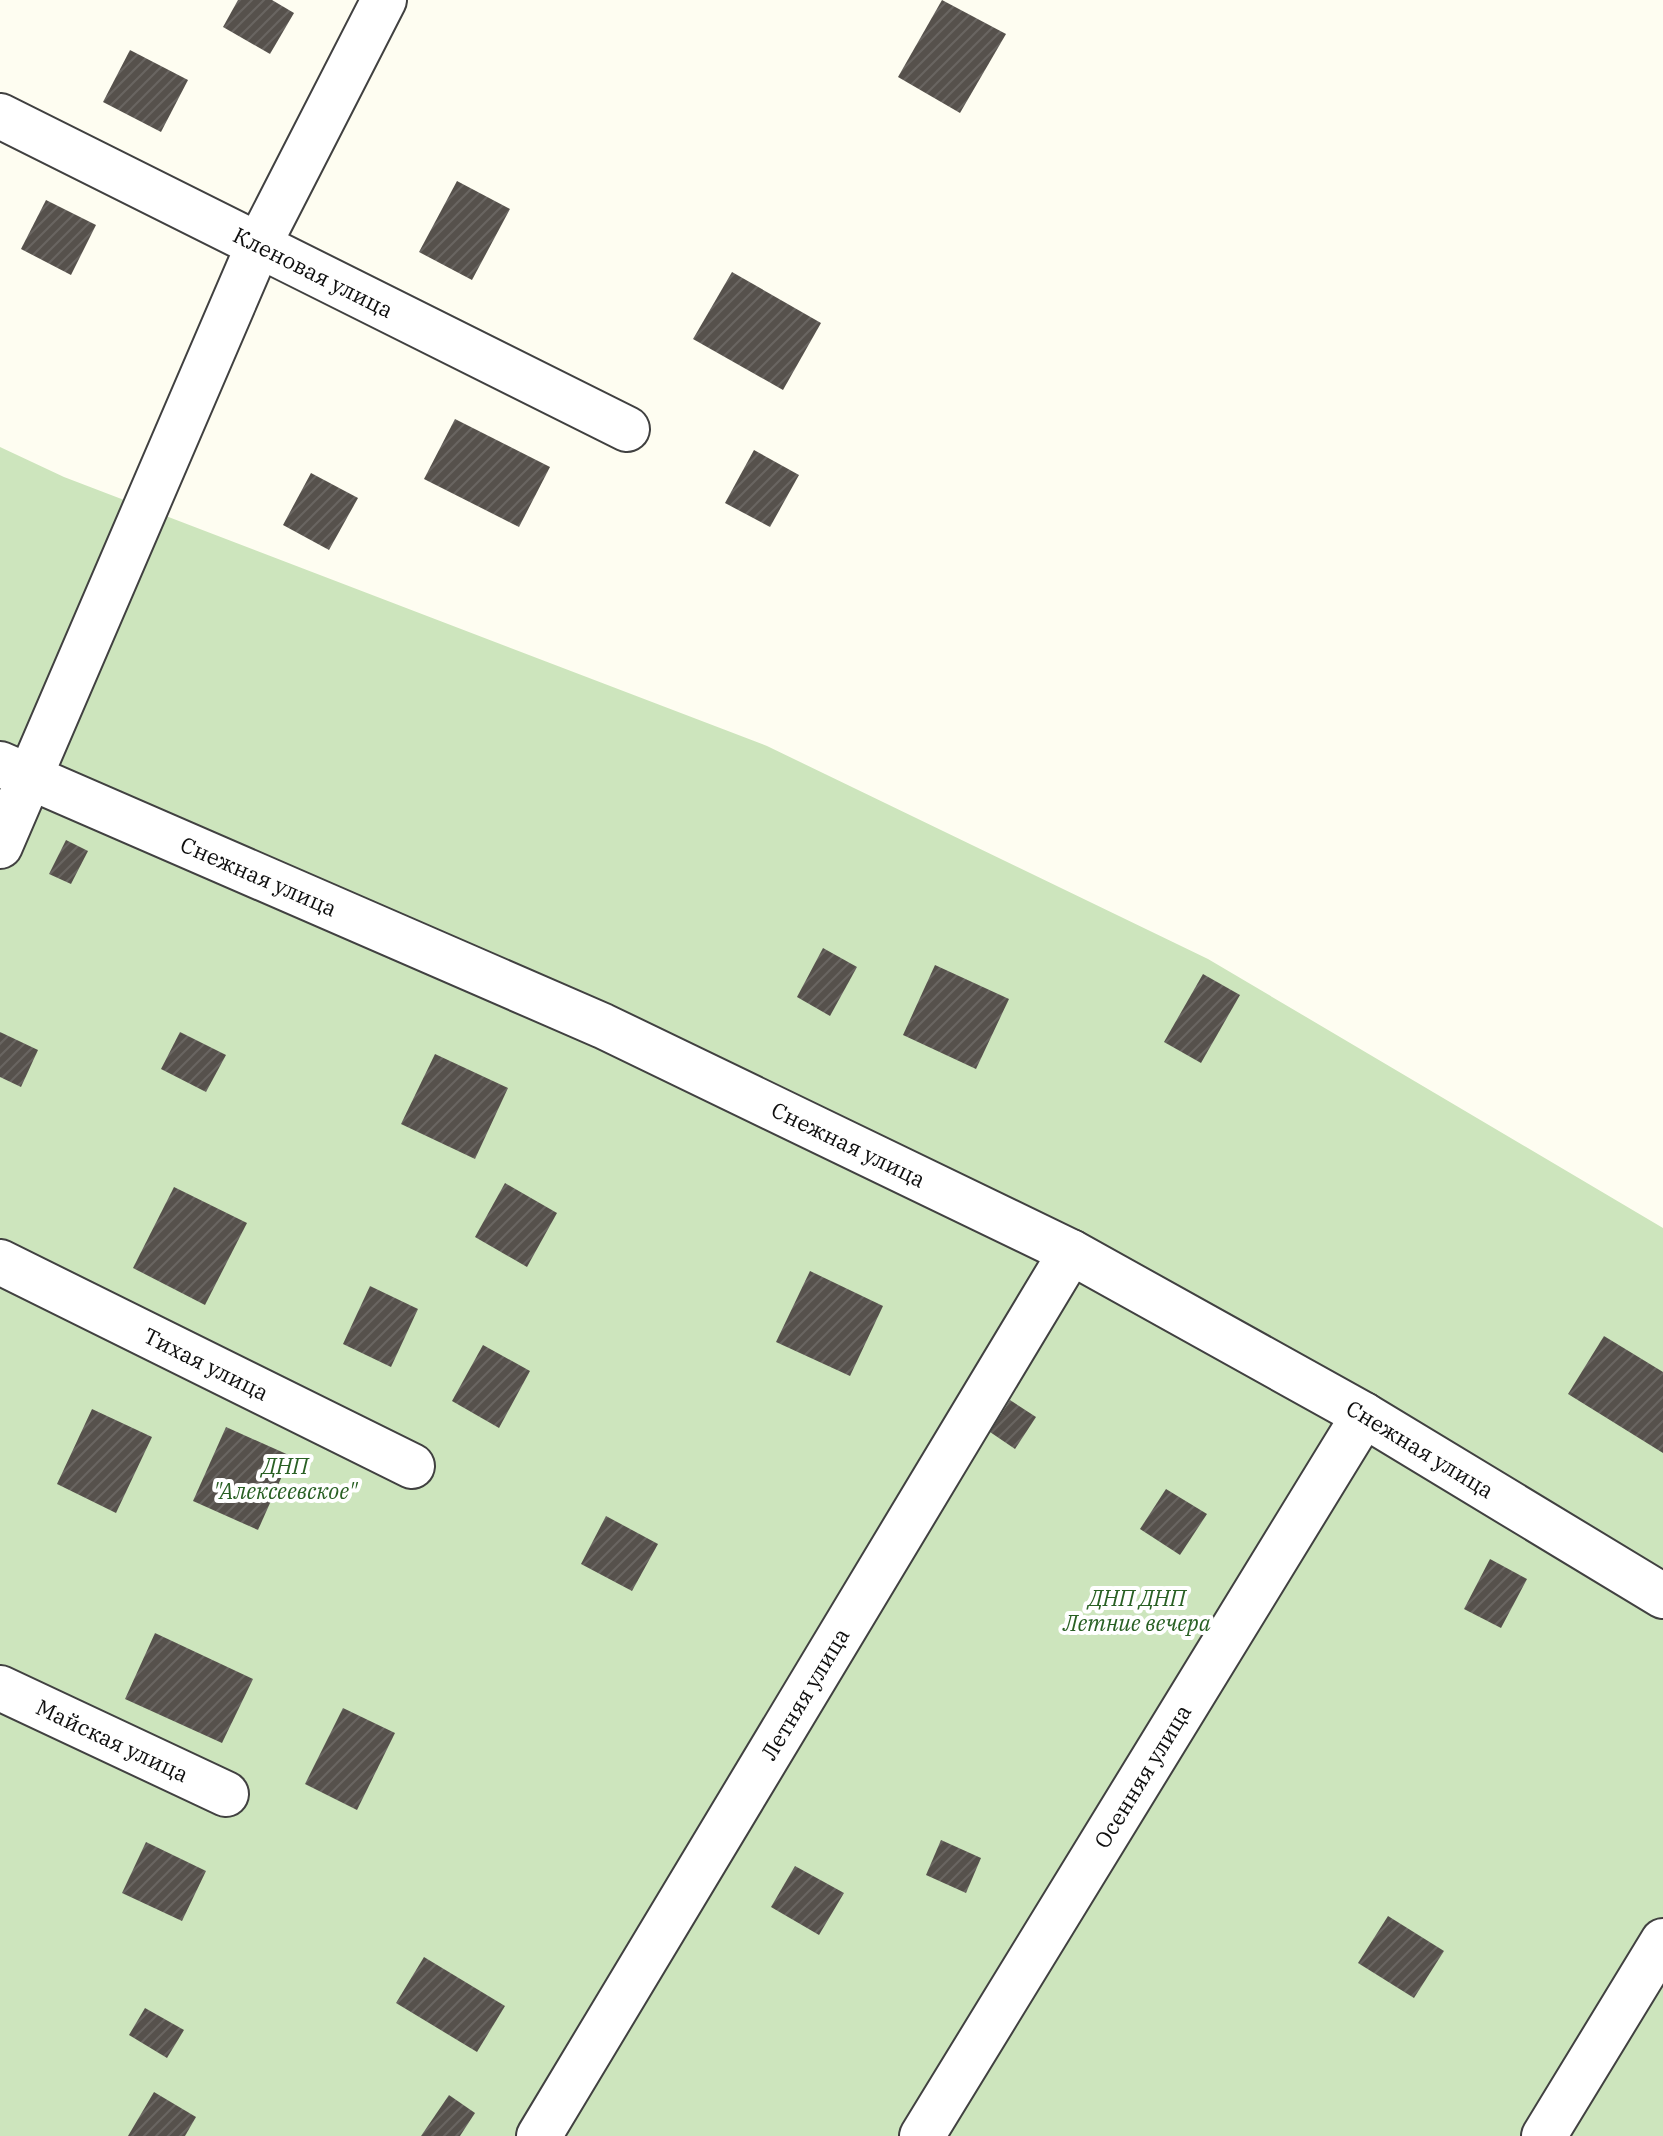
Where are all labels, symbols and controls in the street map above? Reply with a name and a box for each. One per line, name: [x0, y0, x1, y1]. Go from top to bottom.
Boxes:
street label: Кленовая улица: [229, 220, 398, 324]
street label: Снежная улица: [176, 829, 341, 923]
street label: Снежная улица: [767, 1095, 930, 1194]
street label: Тихая улица: [139, 1320, 274, 1407]
street label: Снежная улица: [1341, 1393, 1500, 1504]
park label: ДНП "Алексеевское": [213, 1451, 358, 1505]
park label: ДНП ДНП Летние вечера: [1062, 1583, 1211, 1637]
street label: Летняя улица: [754, 1622, 855, 1765]
street label: Майская улица: [32, 1692, 193, 1788]
street label: Осенняя улица: [1087, 1699, 1197, 1853]

